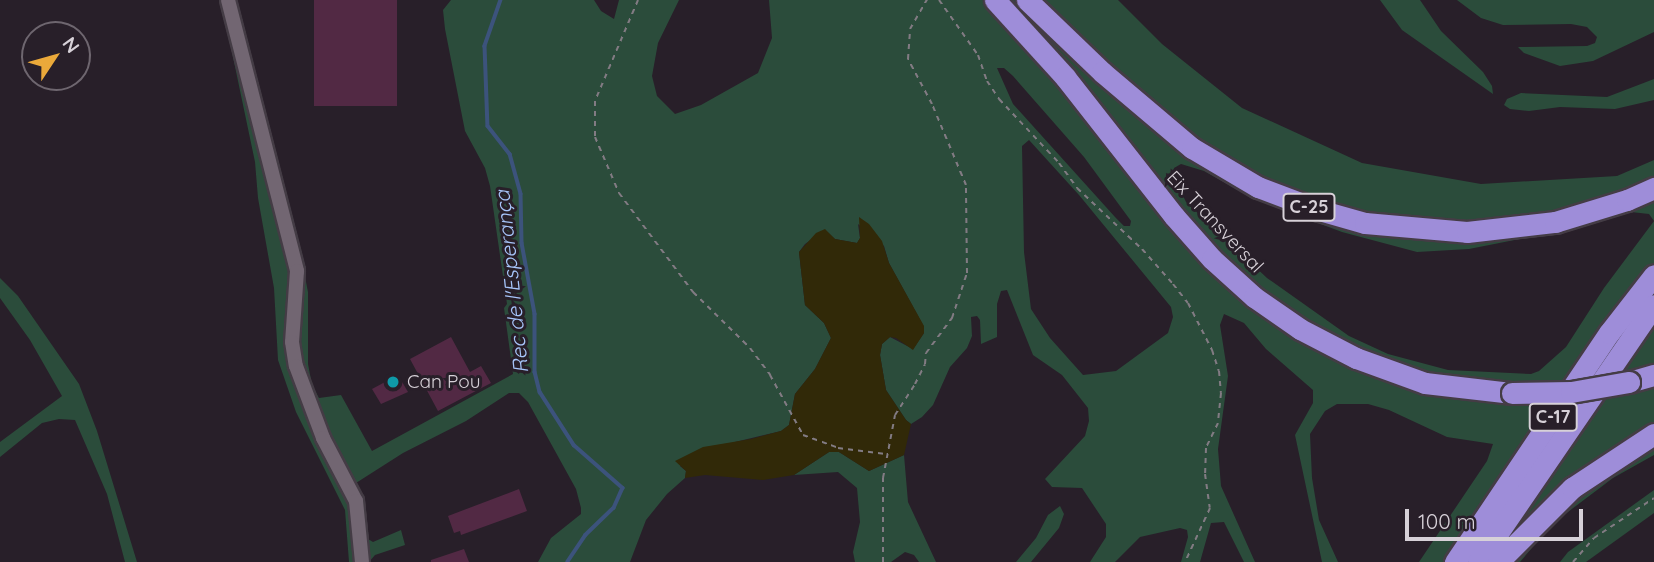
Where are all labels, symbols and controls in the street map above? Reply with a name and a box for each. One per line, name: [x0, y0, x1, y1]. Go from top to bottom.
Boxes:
north arrow: [21, 21, 91, 91]
text: N: [58, 32, 85, 58]
street label: Eix Transversal: [1162, 166, 1268, 278]
water label: Rec de l'Esperança: [489, 189, 533, 375]
road number: C-25: [1281, 192, 1337, 222]
place label: Can Pou: [407, 371, 481, 393]
marker: Can Pou: [385, 374, 401, 390]
road number: C-17: [1528, 402, 1578, 432]
scale bar: [1409, 496, 1588, 540]
text: 100 m: [1418, 508, 1476, 534]

